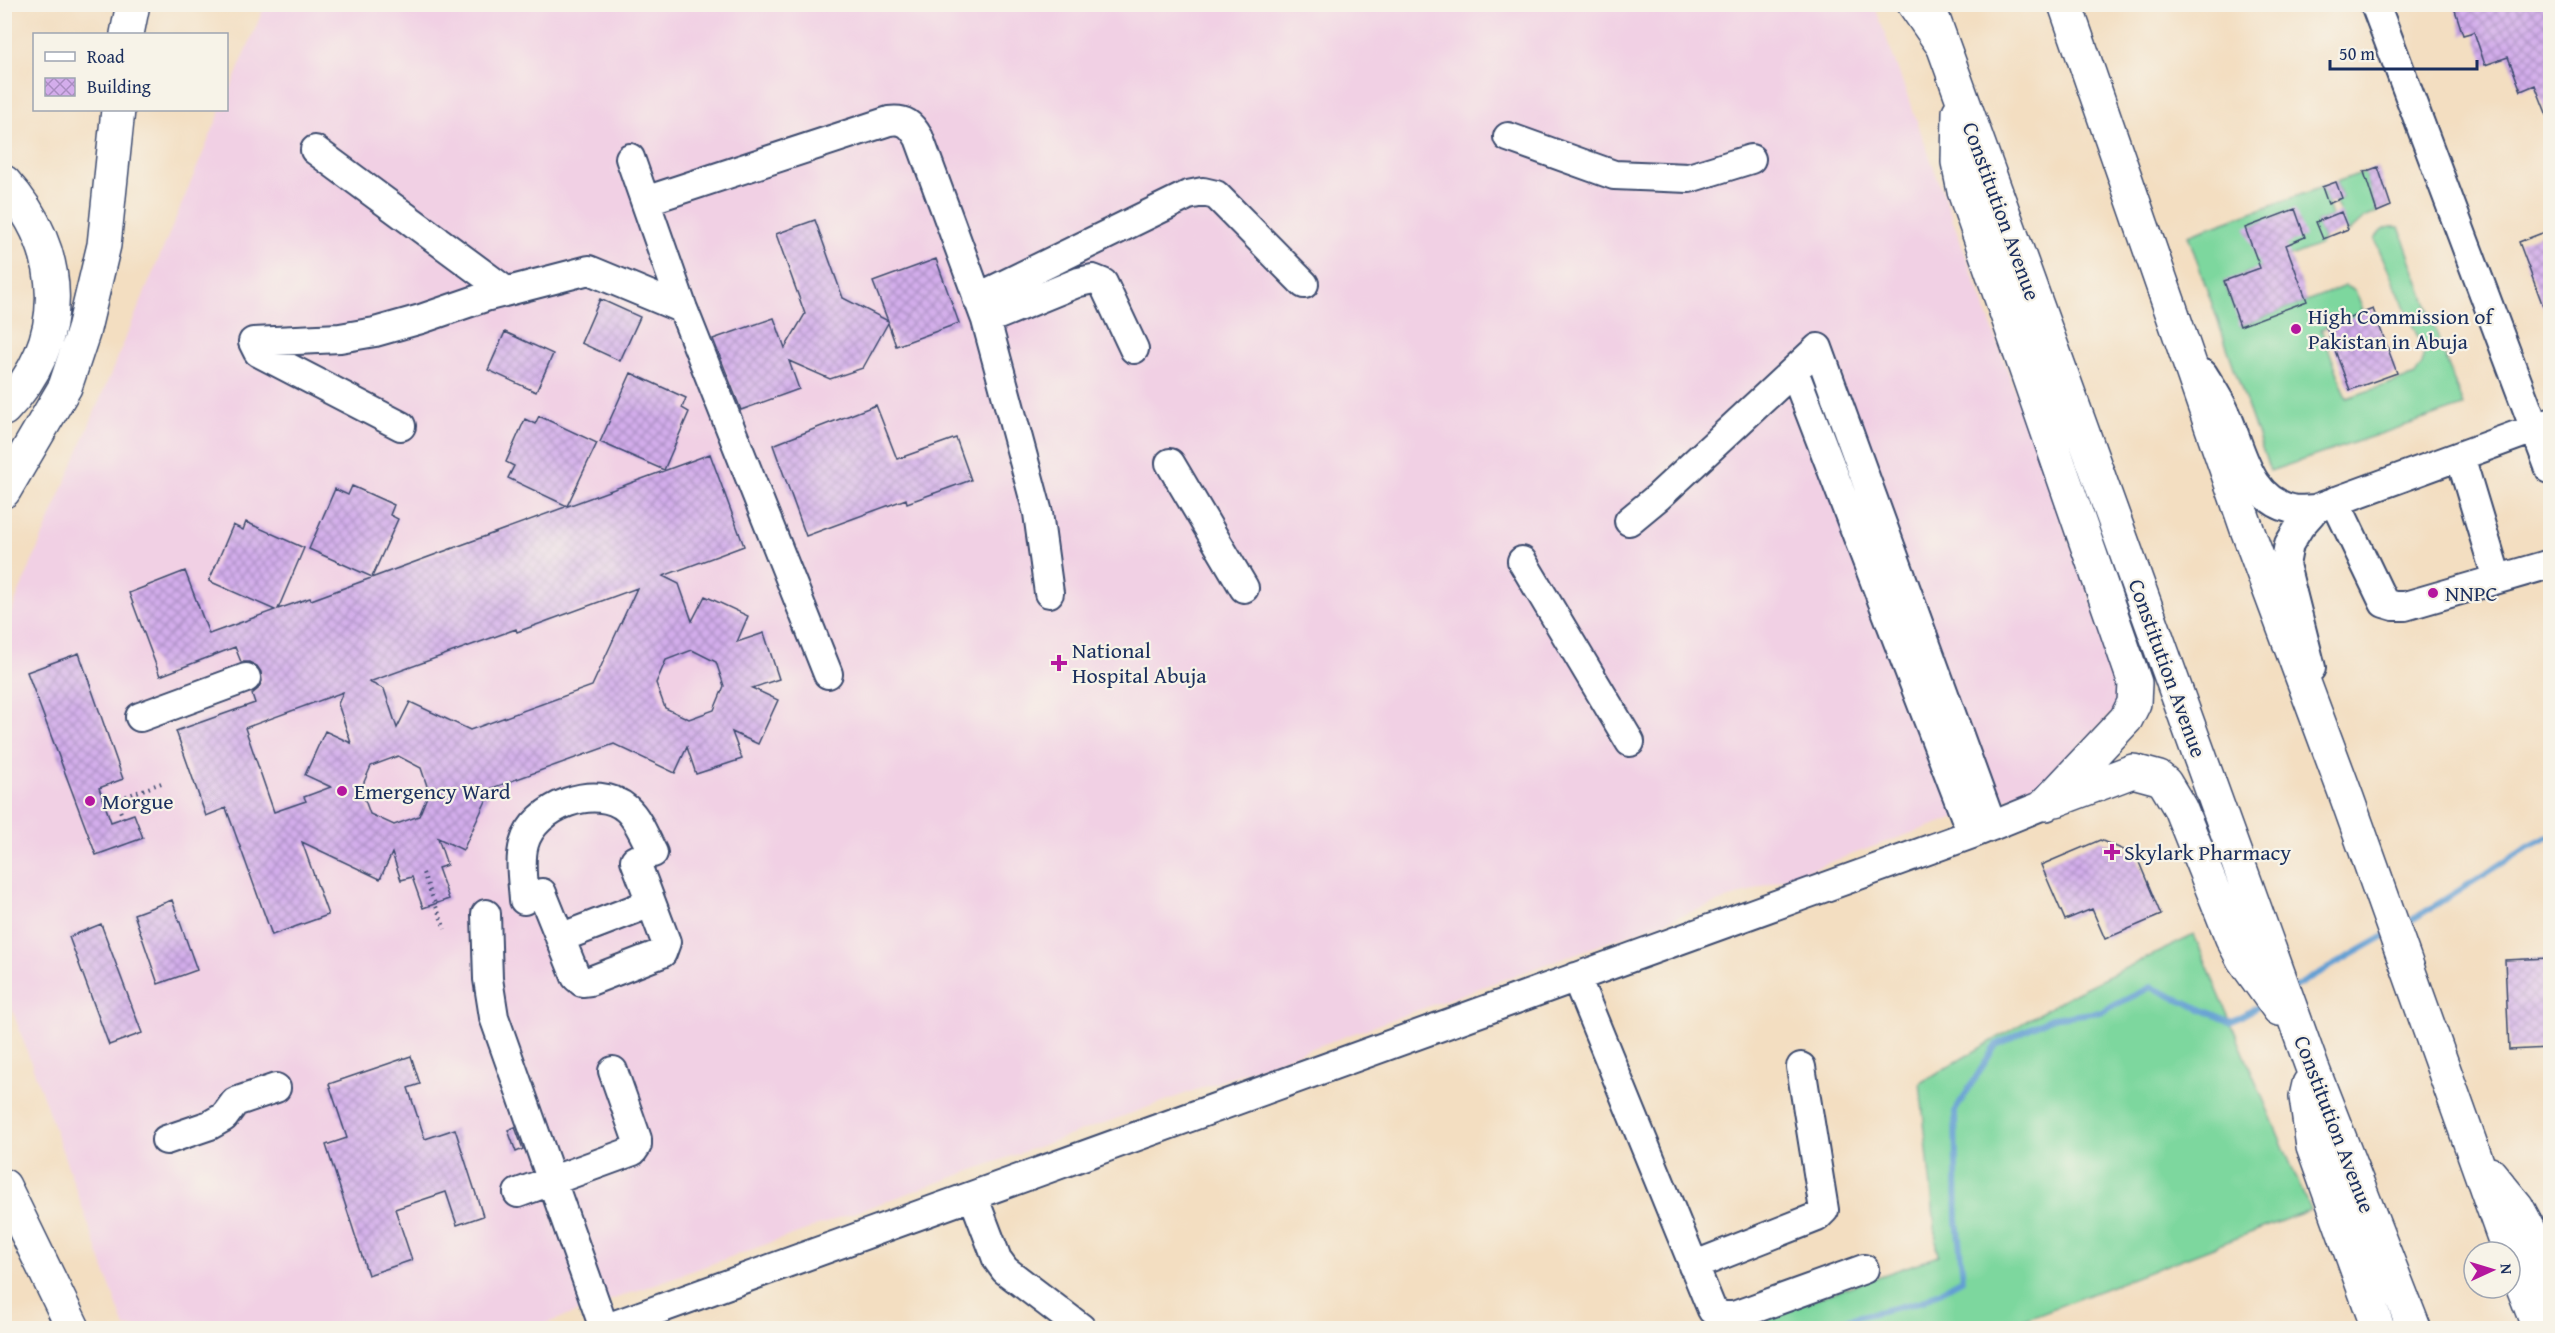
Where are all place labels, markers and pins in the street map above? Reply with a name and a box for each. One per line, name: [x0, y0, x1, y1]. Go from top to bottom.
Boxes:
place label: High Commission of Pakistan in Abuja: [2308, 300, 2496, 357]
marker: High Commission of Pakistan in Abuja: [2289, 322, 2303, 336]
place label: NNPC: [2445, 577, 2498, 609]
marker: NNPC: [2426, 586, 2440, 600]
place label: National Hospital Abuja: [1072, 634, 1207, 691]
marker: National Hospital Abuja: [1050, 654, 1068, 672]
place label: Emergency Ward: [354, 775, 511, 807]
marker: Emergency Ward: [335, 784, 349, 798]
place label: Morgue: [102, 785, 174, 817]
marker: Morgue: [83, 794, 97, 808]
place label: Skylark Pharmacy: [2124, 836, 2291, 868]
marker: Skylark Pharmacy: [2105, 845, 2119, 859]

